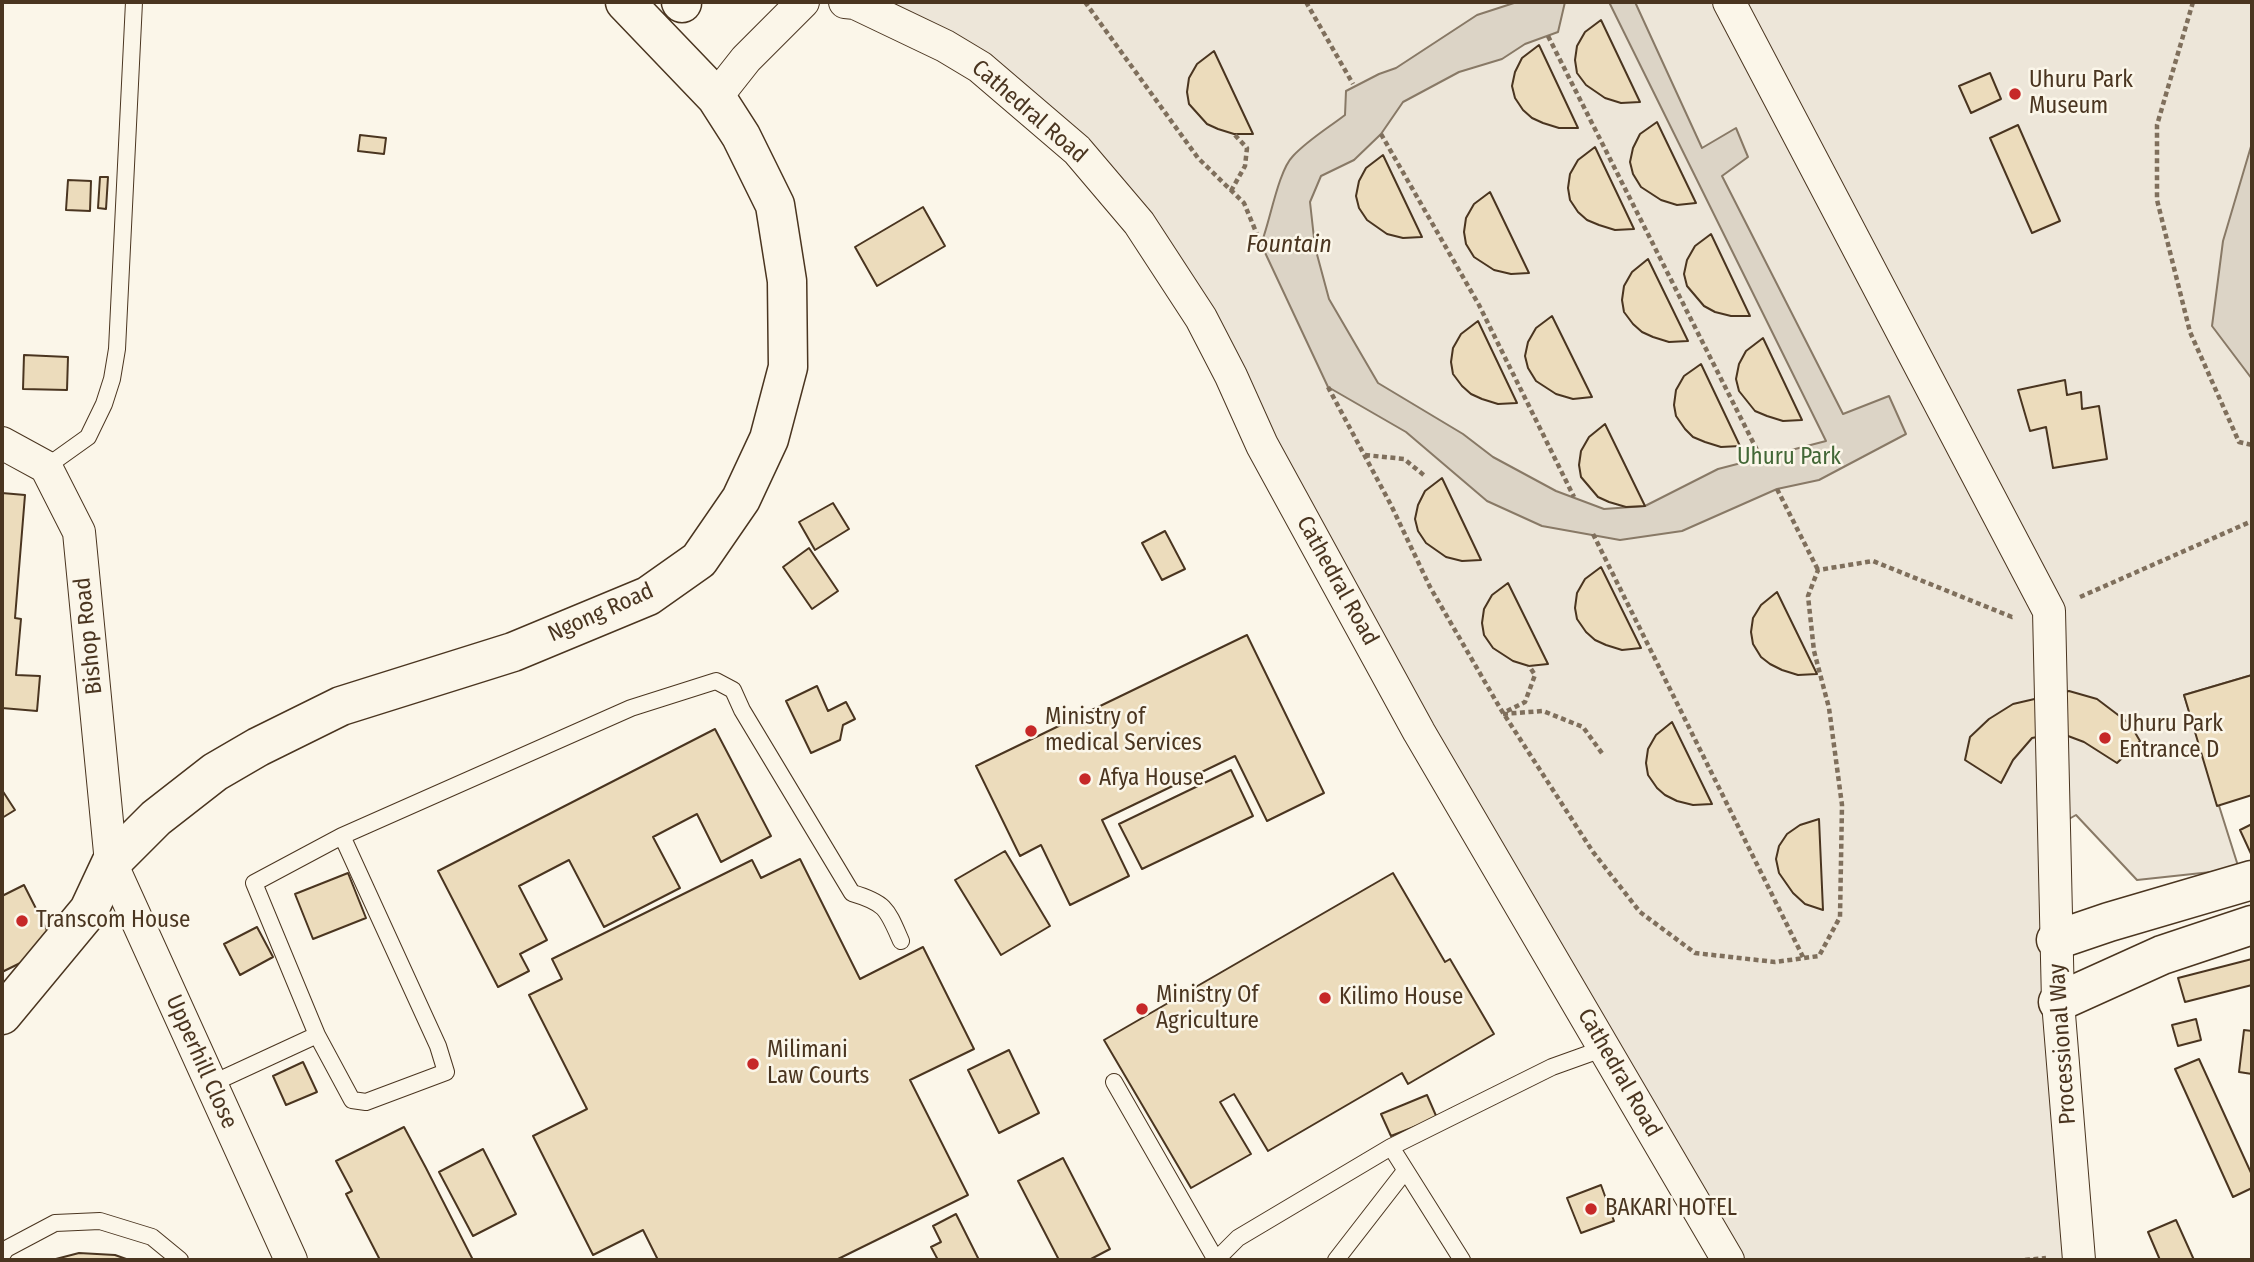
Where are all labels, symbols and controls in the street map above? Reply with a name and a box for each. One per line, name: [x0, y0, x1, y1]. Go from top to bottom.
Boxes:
street label: Cathedral Road: [966, 54, 1092, 170]
place label: Uhuru Park Museum: [2029, 67, 2133, 121]
marker: Uhuru Park Museum: [2007, 86, 2023, 102]
water label: Fountain: [1246, 231, 1332, 259]
park label: Uhuru Park: [1737, 444, 1841, 472]
street label: Cathedral Road: [1290, 512, 1384, 650]
street label: Bishop Road: [69, 576, 109, 696]
street label: Ngong Road: [544, 578, 658, 648]
place label: Ministry of medical Services: [1045, 704, 1202, 758]
place label: Uhuru Park Entrance D: [2119, 711, 2223, 765]
marker: Ministry of medical Services: [1023, 723, 1039, 739]
marker: Uhuru Park Entrance D: [2097, 730, 2113, 746]
place label: Afya House: [1099, 765, 1204, 793]
marker: Afya House: [1077, 771, 1093, 787]
place label: Transcom House: [36, 907, 190, 935]
marker: Transcom House: [14, 913, 30, 929]
street label: Processional Way: [2044, 962, 2082, 1126]
place label: Ministry Of Agriculture: [1156, 982, 1259, 1036]
place label: Kilimo House: [1339, 984, 1463, 1012]
marker: Kilimo House: [1317, 990, 1333, 1006]
street label: Upperhill Close: [159, 991, 243, 1133]
marker: Ministry Of Agriculture: [1134, 1001, 1150, 1017]
street label: Cathedral Road: [1571, 1004, 1667, 1142]
place label: Milimani Law Courts: [767, 1037, 869, 1091]
marker: Milimani Law Courts: [745, 1056, 761, 1072]
place label: BAKARI HOTEL: [1605, 1195, 1737, 1223]
marker: BAKARI HOTEL: [1583, 1201, 1599, 1217]

